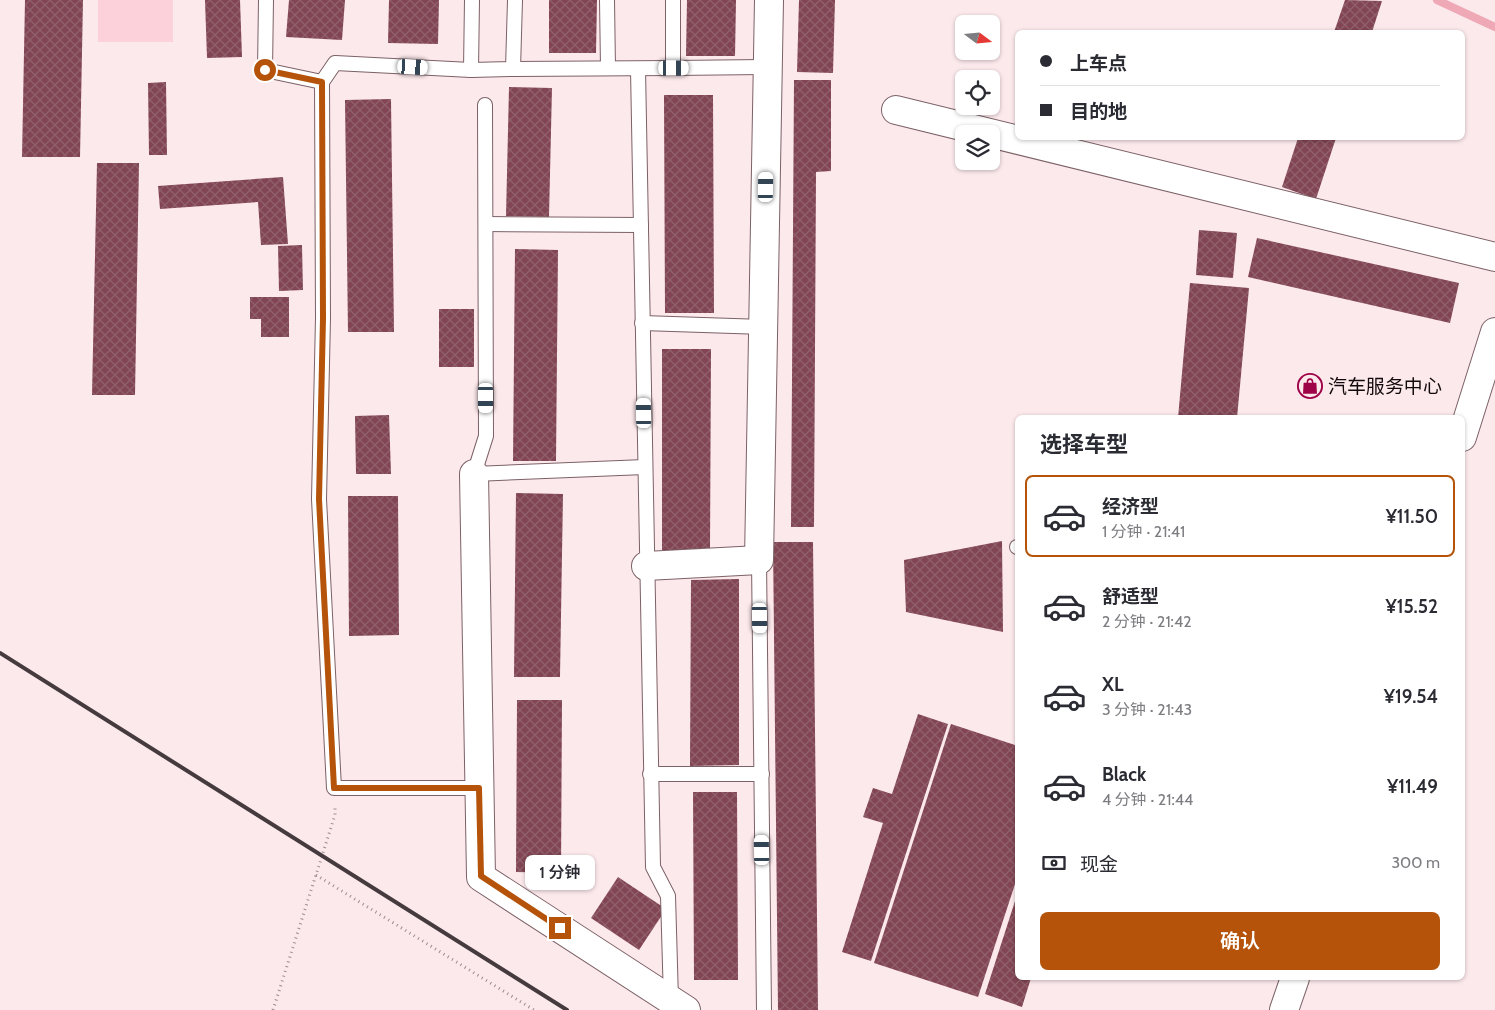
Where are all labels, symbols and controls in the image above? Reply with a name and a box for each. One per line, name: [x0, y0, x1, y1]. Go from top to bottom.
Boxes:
north arrow: [955, 15, 1000, 60]
map controls: [955, 15, 1000, 170]
text: 上车点: [1070, 52, 1127, 75]
route start: [254, 59, 276, 81]
car: [397, 59, 428, 75]
car: [659, 61, 689, 76]
button: locate: [955, 70, 1000, 115]
text: 目的地: [1070, 100, 1127, 123]
button: layers: [955, 125, 1000, 170]
car: [758, 172, 773, 202]
shop icon: 汽车服务中心: [1297, 373, 1323, 399]
place label: 汽车服务中心: [1328, 375, 1442, 398]
car: [478, 383, 493, 413]
car: [636, 398, 651, 428]
text: 选择车型: [1040, 431, 1128, 458]
icon: car: [1042, 494, 1087, 539]
text: 经济型: [1102, 495, 1159, 518]
text: ¥11.50: [1386, 505, 1438, 528]
text: 1 分钟 · 21:41: [1102, 522, 1185, 541]
icon: car: [1042, 584, 1087, 629]
text: 舒适型: [1102, 585, 1159, 608]
text: ¥15.52: [1385, 595, 1438, 618]
car: [752, 603, 767, 633]
text: 2 分钟 · 21:42: [1102, 612, 1192, 631]
text: XL: [1102, 673, 1123, 696]
icon: car: [1042, 674, 1087, 719]
text: ¥19.54: [1384, 685, 1438, 708]
text: 3 分钟 · 21:43: [1102, 700, 1192, 719]
text: Black: [1102, 763, 1146, 786]
icon: car: [1042, 764, 1087, 809]
text: ¥11.49: [1387, 775, 1438, 798]
text: 4 分钟 · 21:44: [1102, 790, 1193, 809]
car: [754, 835, 769, 865]
icon: cash: [1040, 849, 1068, 877]
text: 现金: [1080, 853, 1118, 876]
text: 300 m: [1391, 853, 1440, 872]
callout: 1 分钟: [525, 856, 595, 890]
text: 1 分钟: [539, 863, 581, 882]
button: 确认: [1040, 912, 1440, 970]
route end: [549, 917, 571, 939]

